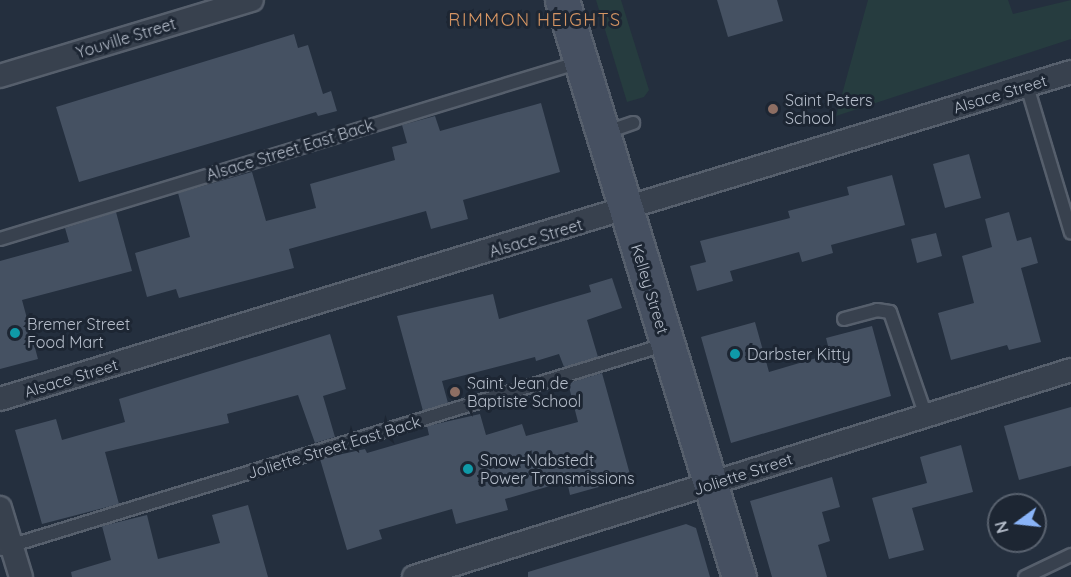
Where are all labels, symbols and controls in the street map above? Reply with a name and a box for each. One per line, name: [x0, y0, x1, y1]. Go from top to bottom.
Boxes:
district label: RIMMON HEIGHTS: [448, 9, 622, 31]
street label: Youville Street: [74, 14, 178, 62]
street label: Alsace Street: [951, 71, 1049, 117]
place label: Saint Peters School: [785, 90, 873, 128]
marker: Saint Peters School: [766, 102, 780, 116]
street label: Alsace Street East Back: [204, 115, 376, 185]
street label: Alsace Street: [487, 215, 585, 261]
street label: Kelley Street: [627, 242, 673, 336]
place label: Bremer Street Food Mart: [27, 314, 130, 352]
marker: Bremer Street Food Mart: [8, 326, 22, 340]
place label: Darbster Kitty: [747, 344, 851, 364]
marker: Darbster Kitty: [728, 347, 742, 361]
street label: Alsace Street: [22, 355, 120, 401]
place label: Saint Jean de Baptiste School: [467, 373, 581, 411]
marker: Saint Jean de Baptiste School: [448, 385, 462, 399]
street label: Joliette Street East Back: [245, 411, 423, 483]
street label: Joliette Street: [691, 449, 795, 499]
place label: Snow-Nabstedt Power Transmissions: [480, 450, 635, 488]
marker: Snow-Nabstedt Power Transmissions: [461, 462, 475, 476]
north arrow: [987, 493, 1047, 553]
text: N: [990, 519, 1013, 535]

